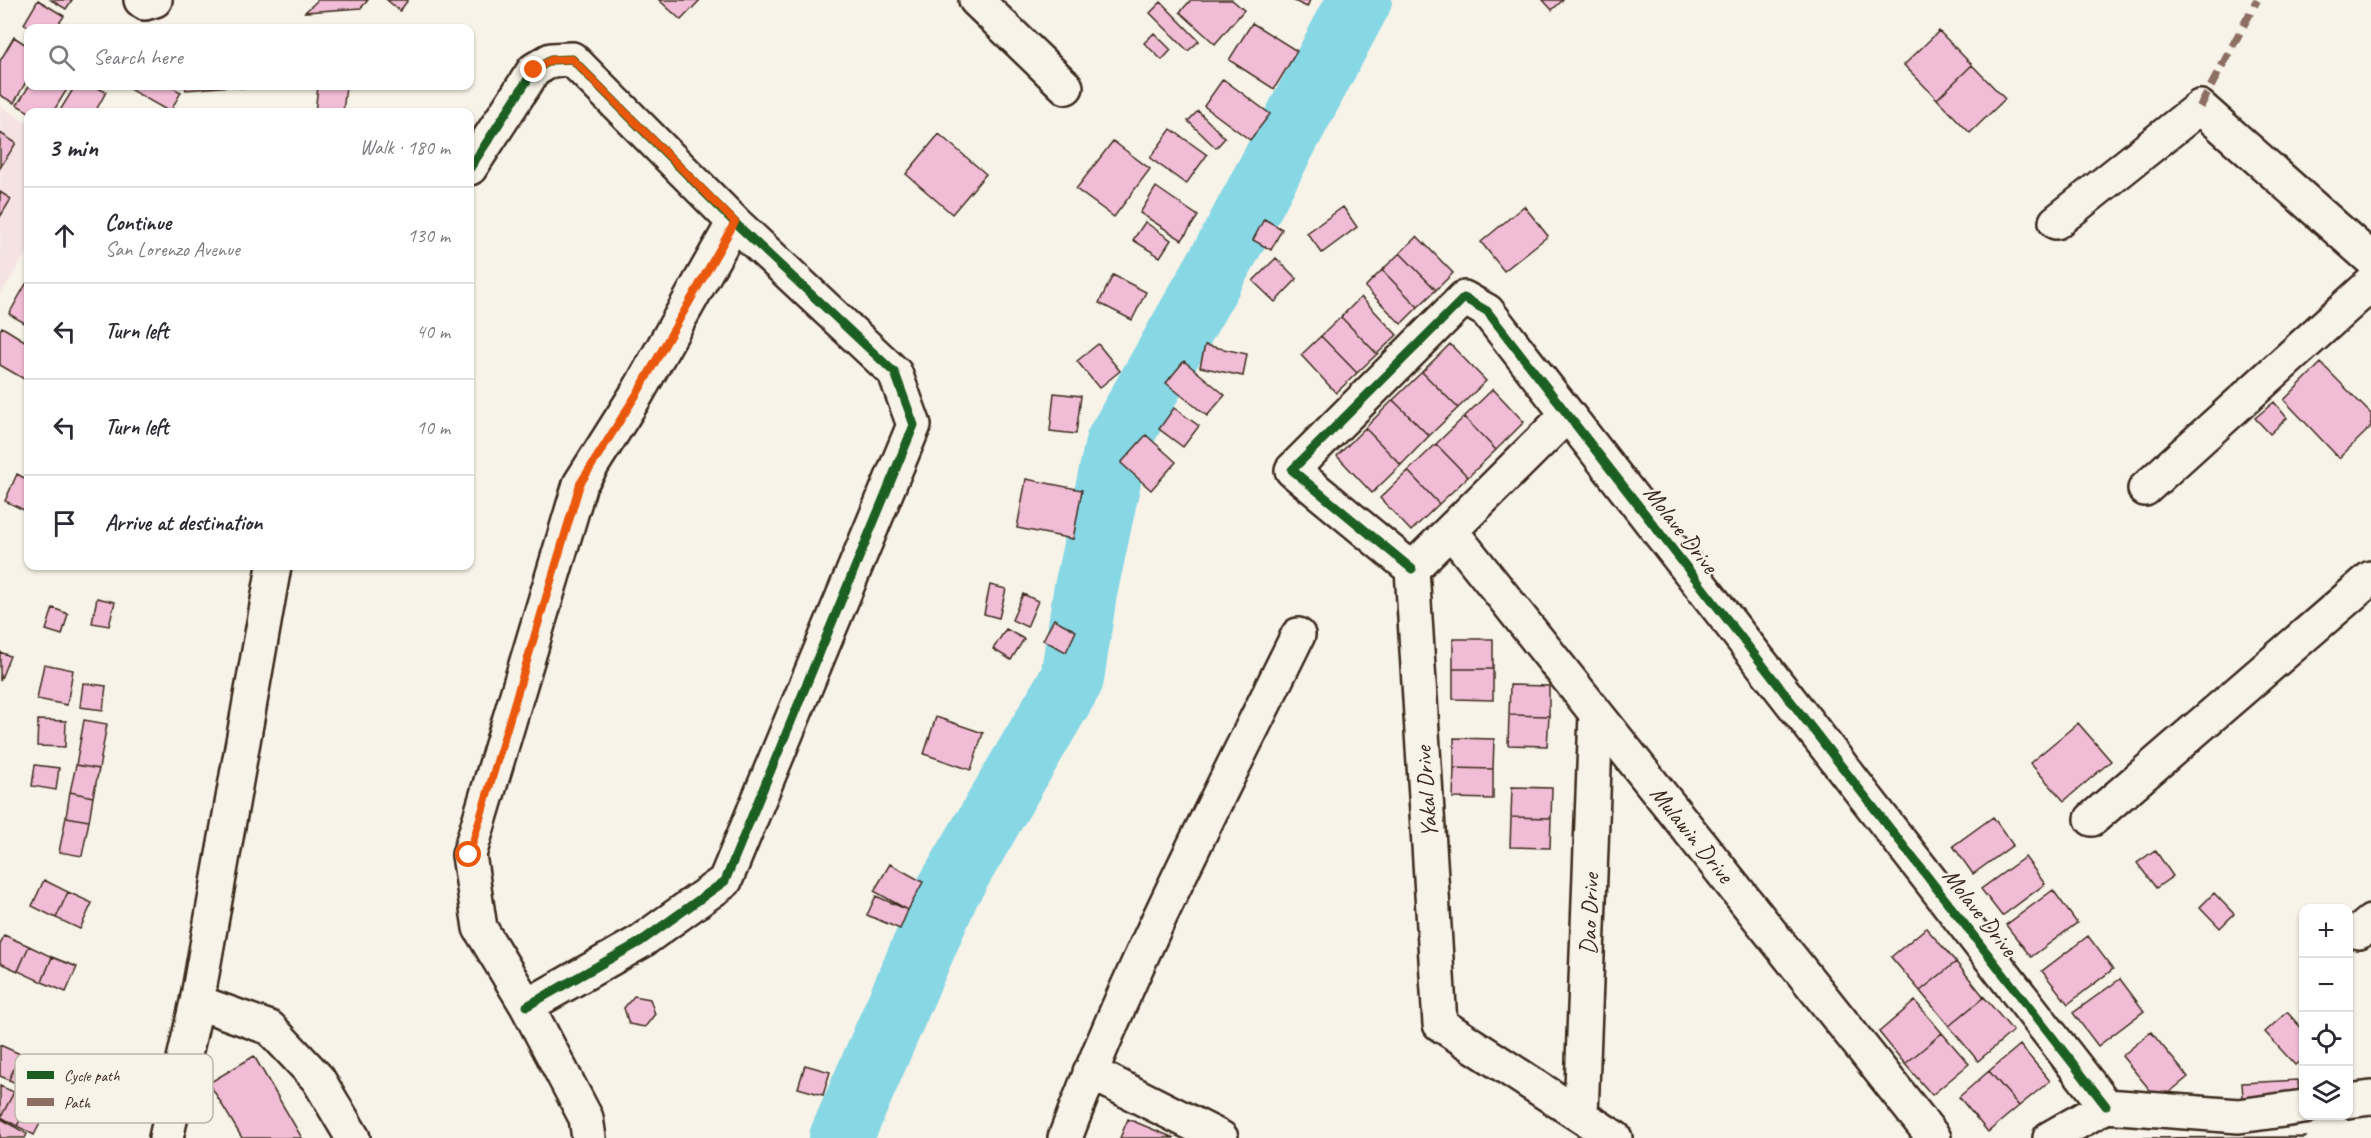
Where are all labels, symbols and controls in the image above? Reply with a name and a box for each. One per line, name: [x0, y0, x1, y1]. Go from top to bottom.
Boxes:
search box: [24, 24, 474, 90]
icon: search: [45, 41, 78, 74]
text: Search here: [93, 43, 183, 71]
route end: [520, 56, 546, 82]
text: 3 min: [48, 131, 98, 164]
text: Walk · 180 m: [360, 135, 450, 160]
text: Continue: [105, 209, 171, 237]
icon: ahead: [48, 219, 81, 252]
text: 130 m: [407, 223, 450, 248]
text: San Lorenzo Avenue: [105, 237, 240, 262]
icon: left: [48, 315, 81, 348]
text: Turn left: [105, 317, 169, 345]
text: 40 m: [416, 319, 450, 344]
icon: left: [48, 411, 81, 444]
text: Turn left: [105, 413, 169, 441]
text: 10 m: [416, 415, 450, 440]
street label: Molave Drive: [1637, 479, 1726, 581]
icon: arrive: [48, 507, 81, 540]
text: Arrive at destination: [105, 509, 262, 537]
street label: Yakal Drive: [1408, 743, 1444, 839]
street label: Mulawin Drive: [1644, 779, 1742, 890]
route start: [455, 841, 481, 867]
street label: Molave Drive: [1936, 862, 2025, 964]
street label: Dao Drive: [1573, 871, 1605, 955]
map controls: [2299, 904, 2353, 1120]
button: +: [2299, 904, 2353, 958]
button: −: [2299, 958, 2353, 1012]
button: locate: [2299, 1012, 2353, 1066]
legend: [15, 1054, 213, 1123]
text: Cycle path: [64, 1066, 120, 1086]
button: layers: [2299, 1066, 2353, 1120]
text: Path: [64, 1093, 91, 1113]

